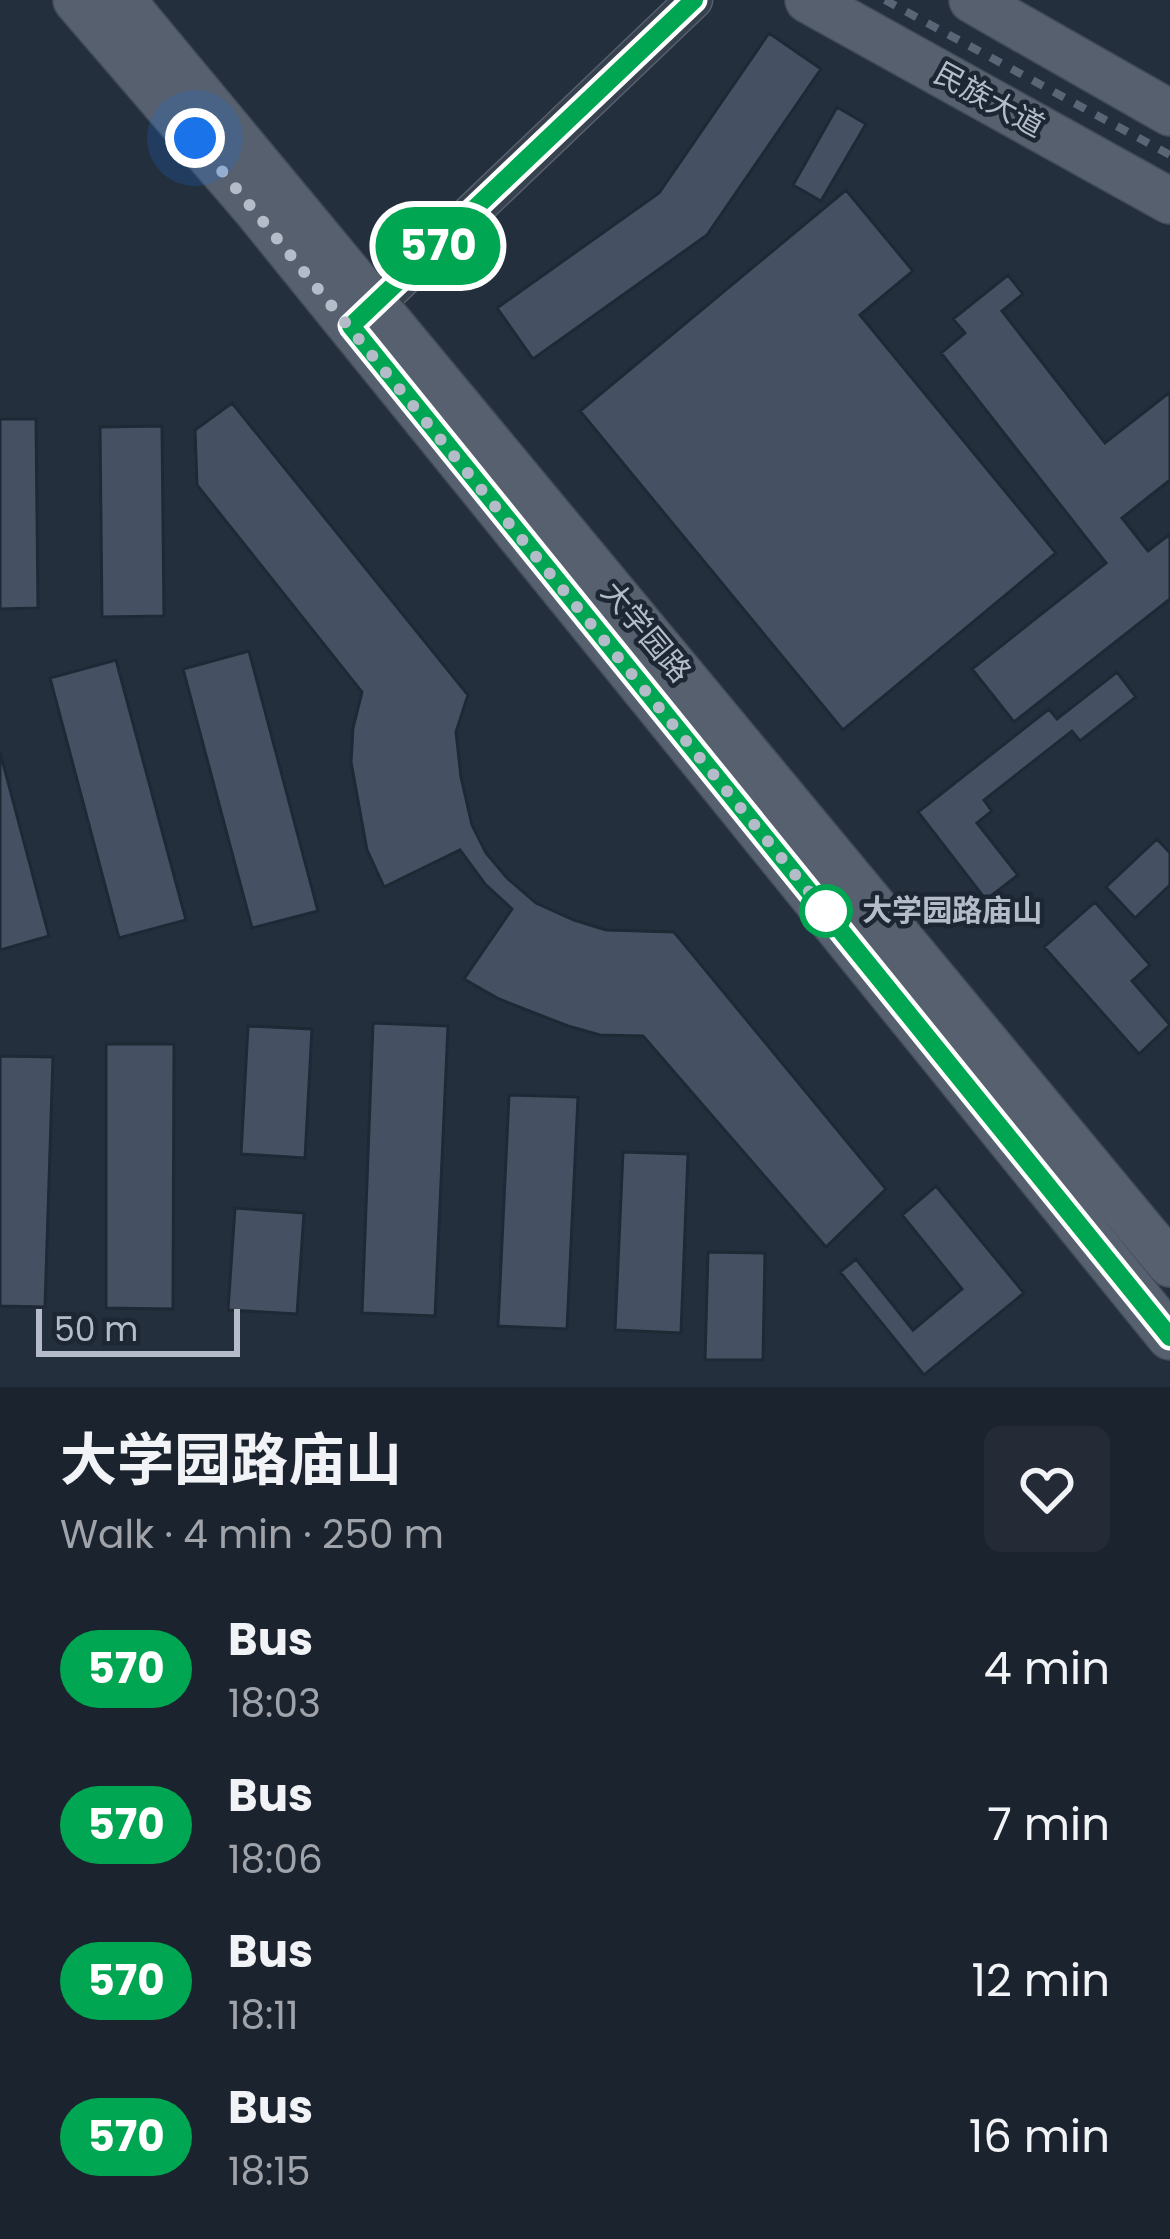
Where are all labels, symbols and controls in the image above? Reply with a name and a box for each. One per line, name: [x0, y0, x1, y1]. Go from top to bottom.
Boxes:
street label: 民族大道: [926, 52, 1052, 147]
your location: [165, 108, 225, 168]
line badge: 570: [369, 207, 507, 285]
text: 570: [399, 216, 477, 275]
street label: 大学园路: [591, 572, 701, 691]
marker: 大学园路庙山: [801, 886, 851, 936]
place label: 大学园路庙山: [862, 889, 1042, 932]
scale bar: [36, 1303, 240, 1356]
text: 50 m: [54, 1306, 138, 1353]
text: 大学园路庙山: [60, 1420, 402, 1500]
button: heart: [984, 1426, 1110, 1552]
text: Walk · 4 min · 250 m: [60, 1507, 444, 1562]
text: Bus: [228, 1608, 313, 1671]
text: 4 min: [983, 1637, 1110, 1700]
text: 570: [87, 1639, 165, 1698]
text: 18:03: [228, 1676, 321, 1731]
text: Bus: [228, 1764, 313, 1827]
text: 7 min: [987, 1793, 1110, 1856]
text: 570: [87, 1795, 165, 1854]
text: 18:06: [228, 1832, 323, 1887]
text: Bus: [228, 1920, 313, 1983]
text: 12 min: [971, 1949, 1110, 2012]
text: 570: [87, 1951, 165, 2010]
text: 18:11: [228, 1988, 298, 2043]
text: Bus: [228, 2076, 313, 2139]
text: 16 min: [969, 2105, 1110, 2168]
text: 570: [87, 2107, 165, 2166]
text: 18:15: [228, 2144, 310, 2199]

